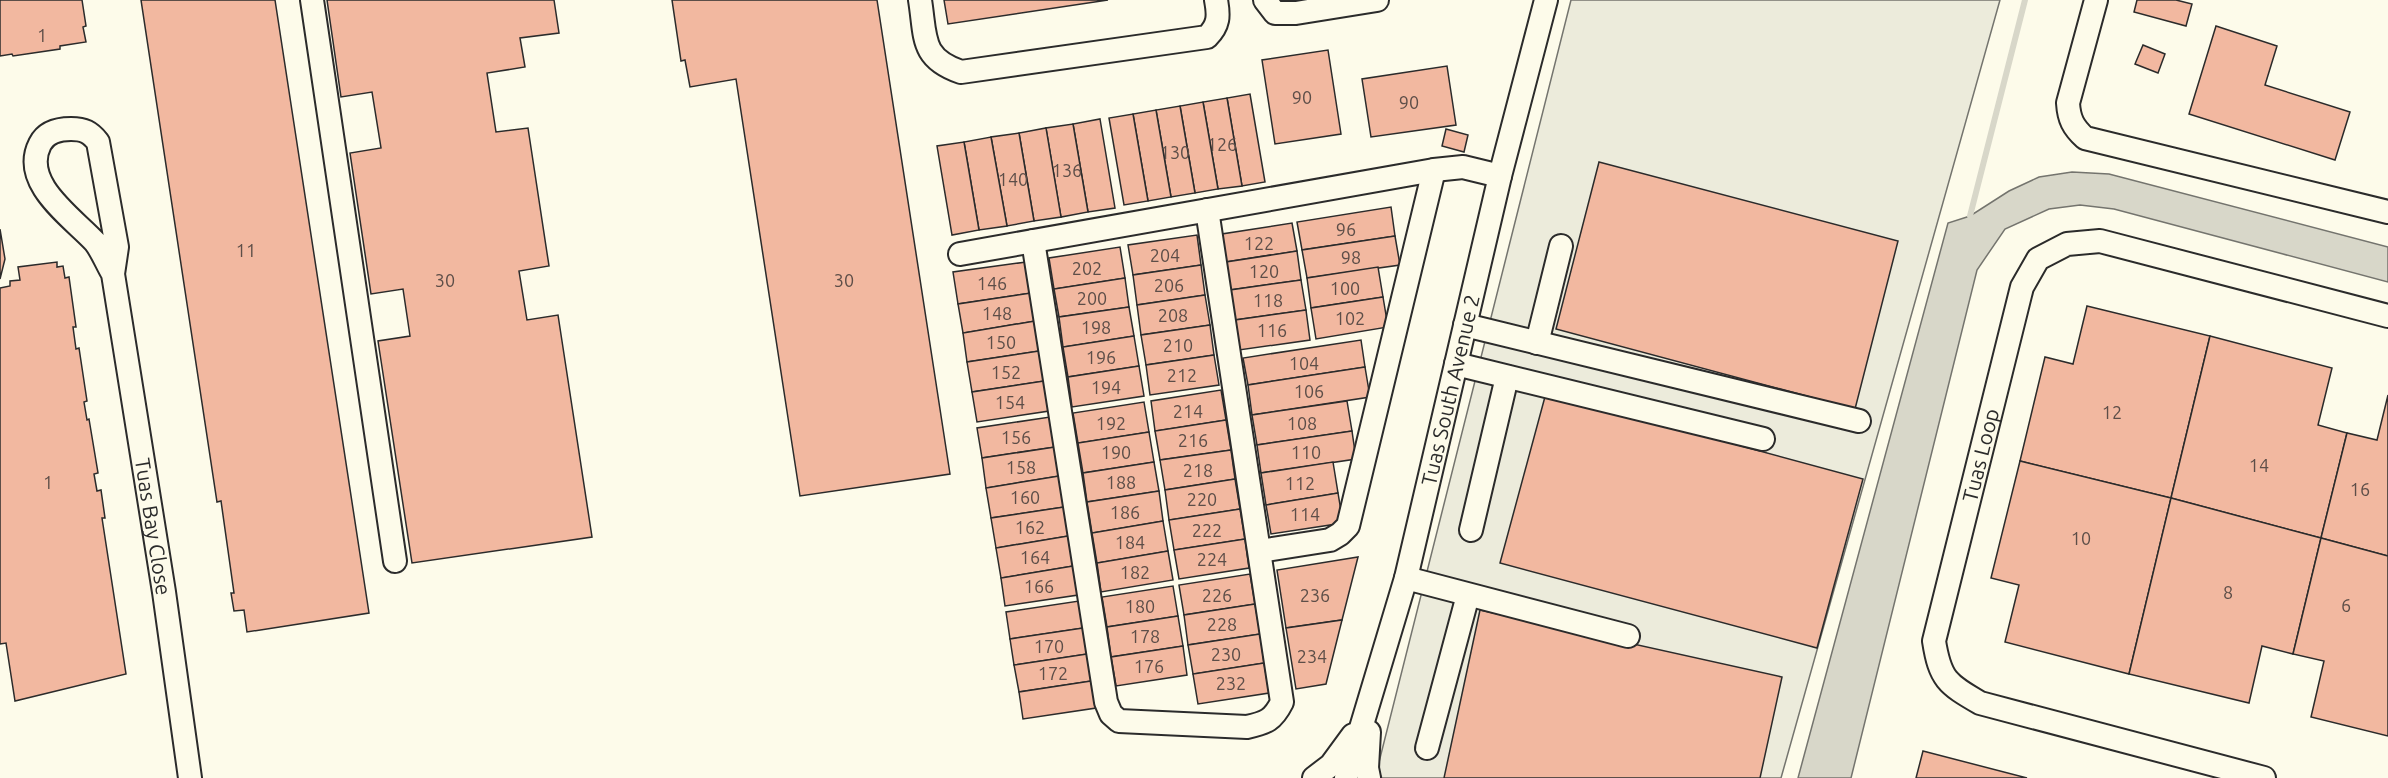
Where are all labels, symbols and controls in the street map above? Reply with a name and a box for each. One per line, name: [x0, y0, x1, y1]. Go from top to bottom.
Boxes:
house number: 1: [37, 25, 47, 45]
house number: 90: [1292, 87, 1312, 107]
house number: 90: [1399, 92, 1419, 112]
house number: 126: [1207, 134, 1237, 154]
house number: 130: [1160, 142, 1190, 162]
house number: 136: [1052, 160, 1082, 180]
house number: 140: [998, 169, 1028, 189]
house number: 96: [1336, 219, 1356, 239]
house number: 122: [1244, 233, 1274, 253]
house number: 11: [236, 240, 256, 260]
house number: 204: [1150, 245, 1180, 265]
house number: 98: [1341, 247, 1361, 267]
house number: 202: [1072, 258, 1102, 278]
house number: 120: [1249, 261, 1279, 281]
house number: 30: [435, 270, 455, 290]
house number: 30: [834, 270, 854, 290]
house number: 146: [977, 273, 1007, 293]
house number: 206: [1154, 275, 1184, 295]
house number: 100: [1330, 278, 1360, 298]
house number: 200: [1077, 288, 1107, 308]
house number: 118: [1253, 290, 1283, 310]
street label: Tuas South Avenue 2: [1416, 292, 1484, 488]
house number: 148: [982, 303, 1012, 323]
house number: 208: [1158, 305, 1188, 325]
house number: 102: [1335, 308, 1365, 328]
house number: 198: [1081, 317, 1111, 337]
house number: 116: [1257, 320, 1287, 340]
house number: 150: [986, 332, 1016, 352]
house number: 210: [1163, 335, 1193, 355]
house number: 196: [1086, 347, 1116, 367]
house number: 104: [1289, 353, 1319, 373]
house number: 152: [991, 362, 1021, 382]
house number: 212: [1167, 365, 1197, 385]
house number: 194: [1091, 377, 1121, 397]
house number: 106: [1294, 381, 1324, 401]
house number: 154: [995, 392, 1025, 412]
house number: 214: [1173, 401, 1203, 421]
house number: 12: [2102, 402, 2122, 422]
street label: Tuas Loop: [1957, 406, 2003, 504]
house number: 192: [1096, 413, 1126, 433]
house number: 108: [1287, 413, 1317, 433]
house number: 156: [1001, 427, 1031, 447]
house number: 216: [1178, 430, 1208, 450]
house number: 190: [1101, 442, 1131, 462]
house number: 110: [1291, 442, 1321, 462]
house number: 14: [2249, 455, 2269, 475]
street label: Tuas Bay Close: [131, 456, 176, 597]
house number: 158: [1006, 457, 1036, 477]
house number: 218: [1183, 460, 1213, 480]
house number: 1: [43, 472, 53, 492]
house number: 188: [1106, 472, 1136, 492]
house number: 112: [1285, 473, 1315, 493]
house number: 16: [2350, 479, 2370, 499]
house number: 160: [1010, 487, 1040, 507]
house number: 220: [1187, 489, 1217, 509]
house number: 186: [1110, 502, 1140, 522]
house number: 114: [1290, 504, 1320, 524]
house number: 162: [1015, 517, 1045, 537]
house number: 222: [1192, 520, 1222, 540]
house number: 10: [2071, 528, 2091, 548]
house number: 184: [1115, 532, 1145, 552]
house number: 164: [1020, 547, 1050, 567]
house number: 224: [1197, 549, 1227, 569]
house number: 182: [1120, 562, 1150, 582]
house number: 166: [1024, 576, 1054, 596]
house number: 8: [2223, 582, 2233, 602]
house number: 226: [1202, 585, 1232, 605]
house number: 236: [1300, 585, 1330, 605]
house number: 6: [2341, 595, 2351, 615]
house number: 180: [1125, 596, 1155, 616]
house number: 228: [1207, 614, 1237, 634]
house number: 178: [1130, 626, 1160, 646]
house number: 170: [1034, 636, 1064, 656]
house number: 230: [1211, 644, 1241, 664]
house number: 234: [1297, 646, 1327, 666]
house number: 176: [1134, 656, 1164, 676]
house number: 172: [1038, 663, 1068, 683]
house number: 232: [1216, 673, 1246, 693]

